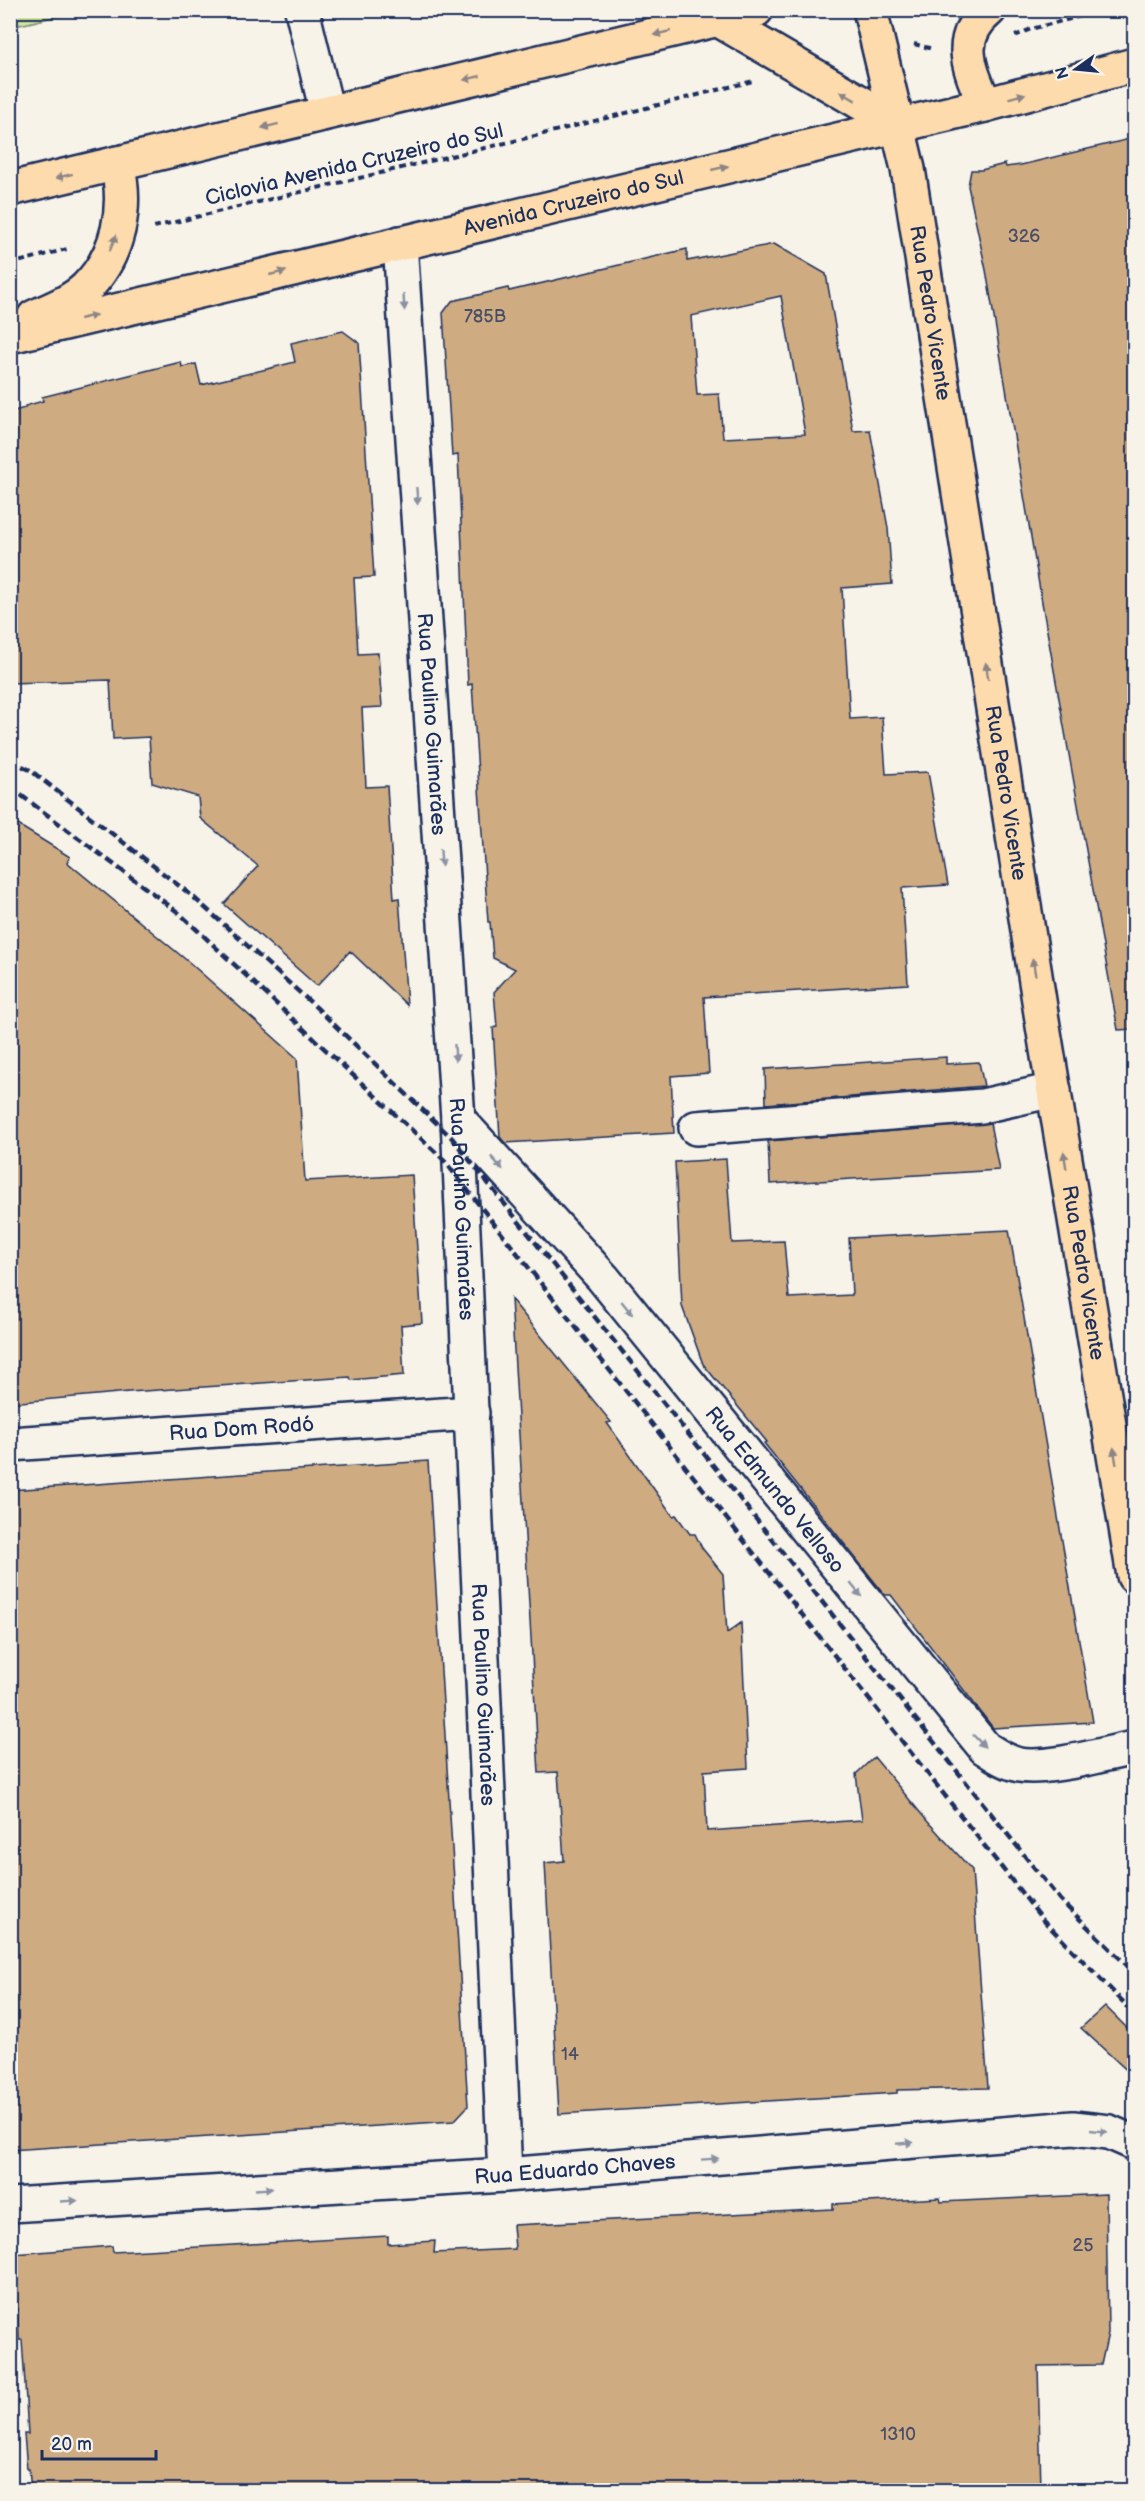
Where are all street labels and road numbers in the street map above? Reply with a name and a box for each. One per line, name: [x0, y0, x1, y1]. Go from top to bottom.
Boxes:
street label: Ciclovia Avenida Cruzeiro do Sul: [203, 118, 506, 211]
street label: Avenida Cruzeiro do Sul: [461, 165, 686, 241]
street label: Rua Pedro Vicente: [904, 223, 956, 402]
street label: Rua Paulino Guimarães: [412, 612, 451, 836]
street label: Rua Pedro Vicente: [980, 704, 1032, 882]
street label: Rua Paulino Guimarães: [444, 1097, 479, 1321]
street label: Rua Pedro Vicente: [1057, 1183, 1110, 1362]
street label: Rua Edmundo Velloso: [700, 1402, 850, 1578]
street label: Rua Dom Rodó: [168, 1412, 315, 1446]
street label: Rua Paulino Guimarães: [466, 1583, 501, 1806]
street label: Rua Eduardo Chaves: [474, 2149, 676, 2190]

